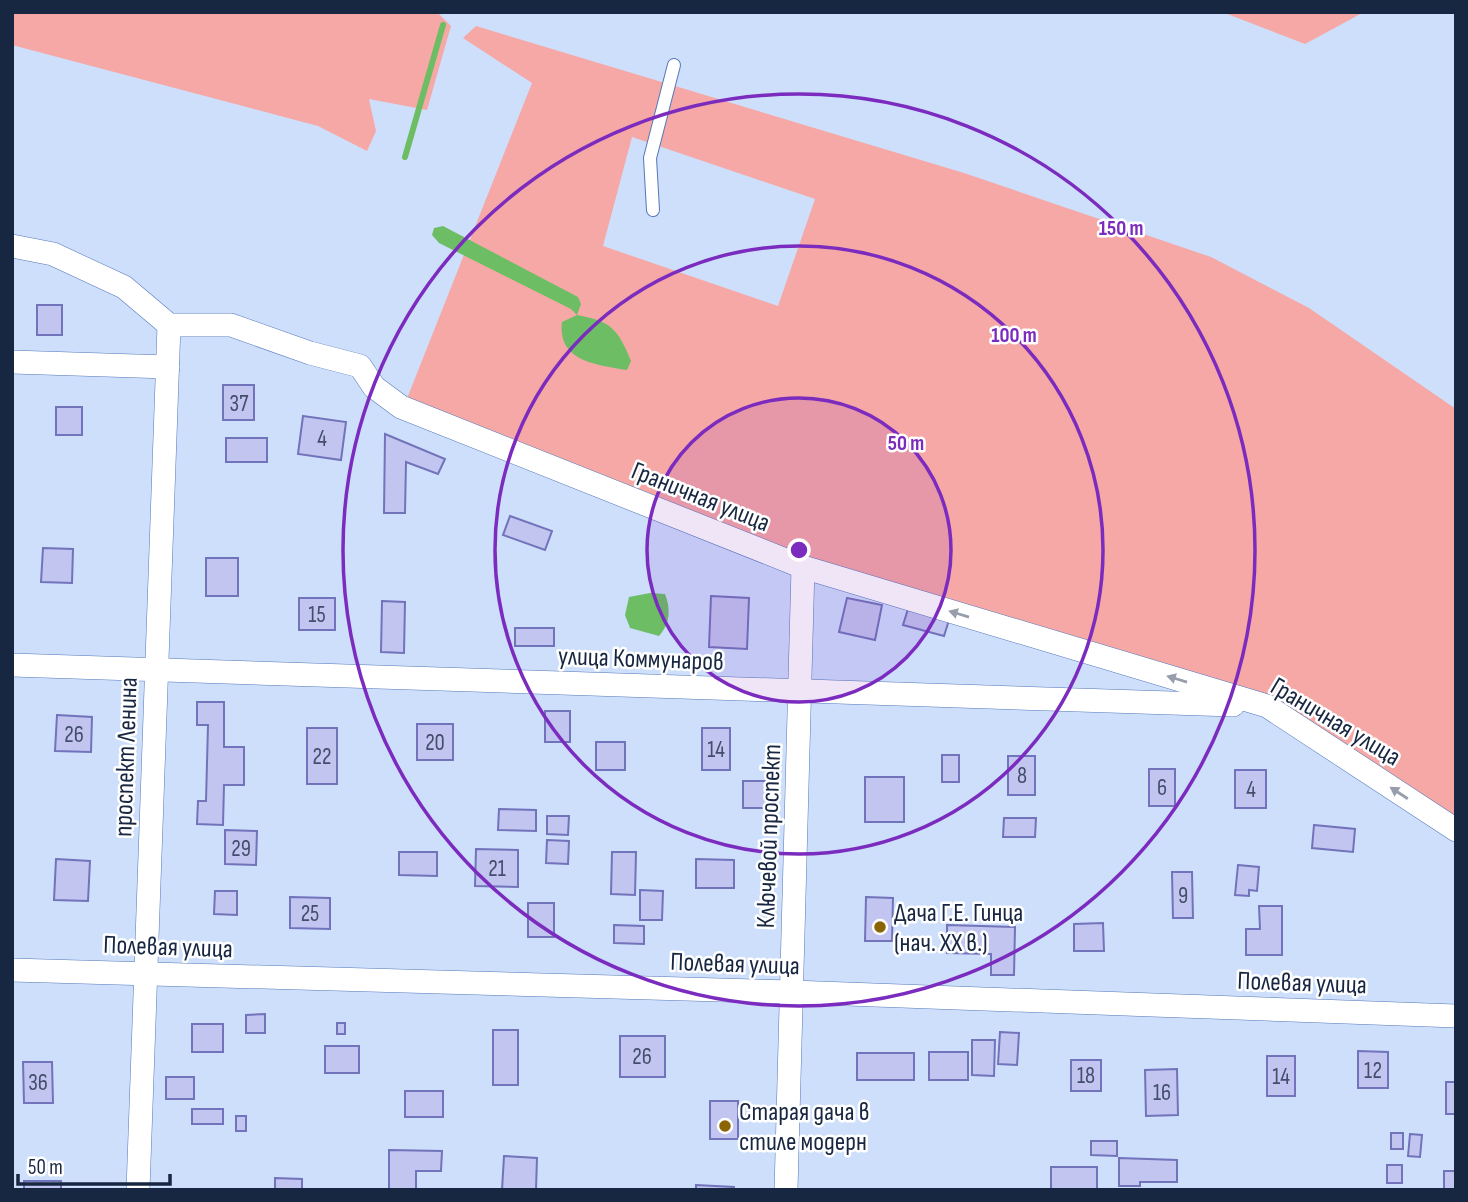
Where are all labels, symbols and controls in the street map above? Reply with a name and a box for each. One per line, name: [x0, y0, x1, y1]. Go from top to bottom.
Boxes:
text: 150 m: [1099, 216, 1143, 241]
text: 100 m: [991, 323, 1037, 348]
house number: 37: [230, 390, 248, 418]
house number: 4: [317, 425, 327, 453]
text: 50 m: [888, 431, 924, 456]
street label: Граничная улица: [627, 456, 774, 539]
centre of rings: [787, 538, 811, 562]
house number: 15: [308, 601, 326, 629]
one-way arrow: [948, 608, 969, 618]
street label: улица Коммунаров: [558, 641, 724, 678]
street label: Граничная улица: [1265, 671, 1406, 773]
one-way arrow: [1166, 674, 1187, 684]
street label: проспект Ленина: [108, 677, 145, 837]
house number: 26: [64, 721, 84, 749]
house number: 20: [425, 729, 445, 757]
house number: 14: [707, 736, 725, 764]
house number: 22: [313, 743, 331, 771]
street label: Ключевой проспект: [751, 743, 788, 929]
house number: 8: [1017, 762, 1027, 790]
house number: 6: [1157, 774, 1167, 802]
house number: 4: [1246, 776, 1256, 804]
one-way arrow: [1389, 786, 1408, 799]
house number: 29: [231, 835, 251, 863]
house number: 21: [488, 855, 506, 883]
house number: 9: [1178, 882, 1188, 910]
place label: Дача Г.Е. Гинца (нач. XX в.): [894, 898, 1023, 959]
house number: 25: [301, 900, 319, 928]
marker: Дача Г.Е. Гинца (нач. XX в.): [872, 919, 888, 935]
street label: Полевая улица: [103, 930, 233, 965]
street label: Полевая улица: [670, 947, 800, 982]
street label: Полевая улица: [1237, 966, 1367, 1001]
house number: 26: [632, 1043, 652, 1071]
house number: 12: [1364, 1057, 1382, 1085]
house number: 18: [1077, 1062, 1095, 1090]
house number: 14: [1272, 1063, 1290, 1091]
house number: 36: [28, 1069, 48, 1097]
house number: 16: [1153, 1079, 1171, 1107]
place label: Старая дача в стиле модерн: [739, 1097, 869, 1158]
marker: Старая дача в стиле модерн: [717, 1118, 733, 1134]
scale bar: [18, 1142, 170, 1186]
text: 50 m: [28, 1155, 63, 1180]

